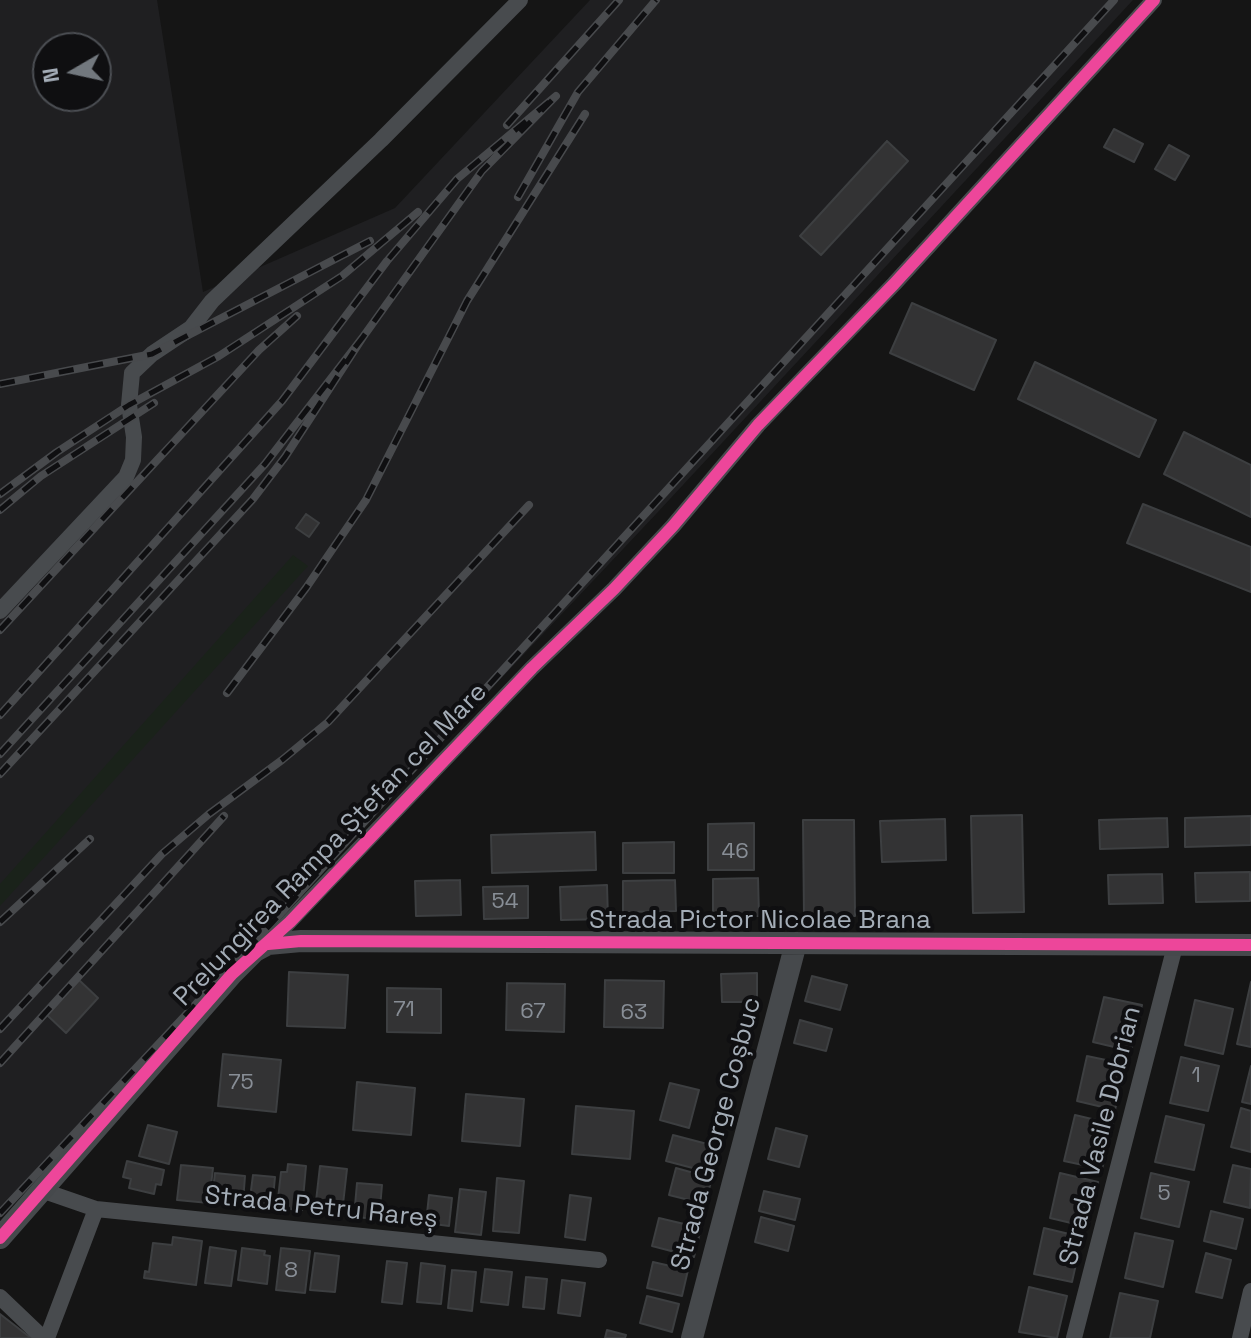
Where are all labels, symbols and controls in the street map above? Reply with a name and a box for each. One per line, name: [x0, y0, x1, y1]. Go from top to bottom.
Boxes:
north arrow: [32, 32, 112, 112]
text: N: [35, 66, 65, 85]
street label: Prelungirea Rampa Ștefan cel Mare: [168, 677, 494, 1013]
house number: 46: [721, 839, 749, 865]
house number: 54: [492, 889, 518, 915]
street label: Strada Pictor Nicolae Brana: [589, 905, 931, 937]
street label: Strada George Coșbuc: [665, 994, 769, 1274]
house number: 71: [393, 997, 415, 1023]
house number: 67: [520, 999, 546, 1025]
house number: 63: [621, 1000, 647, 1026]
street label: Strada Vasile Dobrian: [1054, 1003, 1148, 1269]
house number: 1: [1191, 1063, 1201, 1089]
house number: 75: [228, 1070, 254, 1096]
street label: Strada Petru Rareș: [203, 1180, 439, 1236]
house number: 5: [1157, 1181, 1171, 1207]
house number: 8: [284, 1258, 298, 1284]

